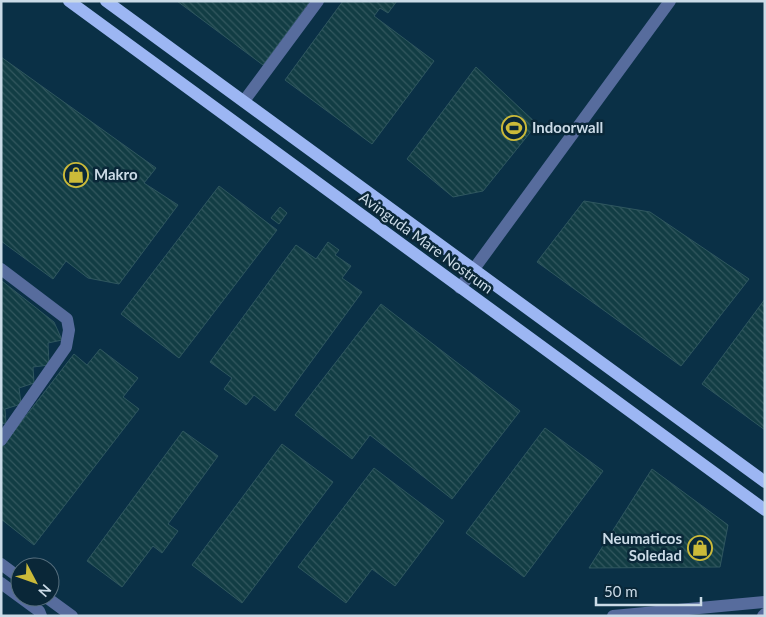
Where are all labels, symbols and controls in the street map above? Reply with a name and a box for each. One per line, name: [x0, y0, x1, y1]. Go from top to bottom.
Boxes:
sports icon: Indoorwall: [501, 115, 527, 141]
place label: Indoorwall: [532, 118, 603, 136]
shop icon: Makro: [63, 162, 89, 188]
place label: Makro: [94, 165, 138, 183]
street label: Avinguda Mare Nostrum: [356, 188, 497, 297]
place label: Neumaticos Soledad: [602, 529, 682, 564]
shop icon: Neumaticos Soledad: [687, 535, 713, 561]
north arrow: [10, 557, 60, 607]
scale bar: [596, 574, 701, 606]
text: N: [35, 581, 55, 601]
text: 50 m: [604, 582, 638, 600]

